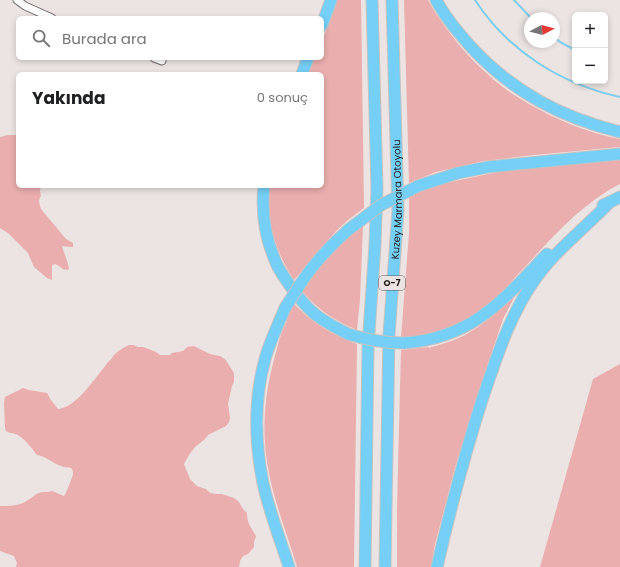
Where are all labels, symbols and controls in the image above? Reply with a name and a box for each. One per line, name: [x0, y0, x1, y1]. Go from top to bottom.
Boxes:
north arrow: [524, 12, 560, 48]
map controls: [572, 12, 608, 84]
button: +: [572, 12, 608, 48]
search box: [16, 16, 324, 60]
icon: search: [30, 27, 52, 49]
text: Burada ara: [62, 28, 147, 49]
button: −: [572, 48, 608, 84]
text: Yakında: [32, 86, 105, 110]
text: 0 sonuç: [257, 88, 308, 107]
street label: Kuzey Marmara Otoyolu: [388, 139, 406, 260]
road number: O-7: [379, 276, 405, 290]

